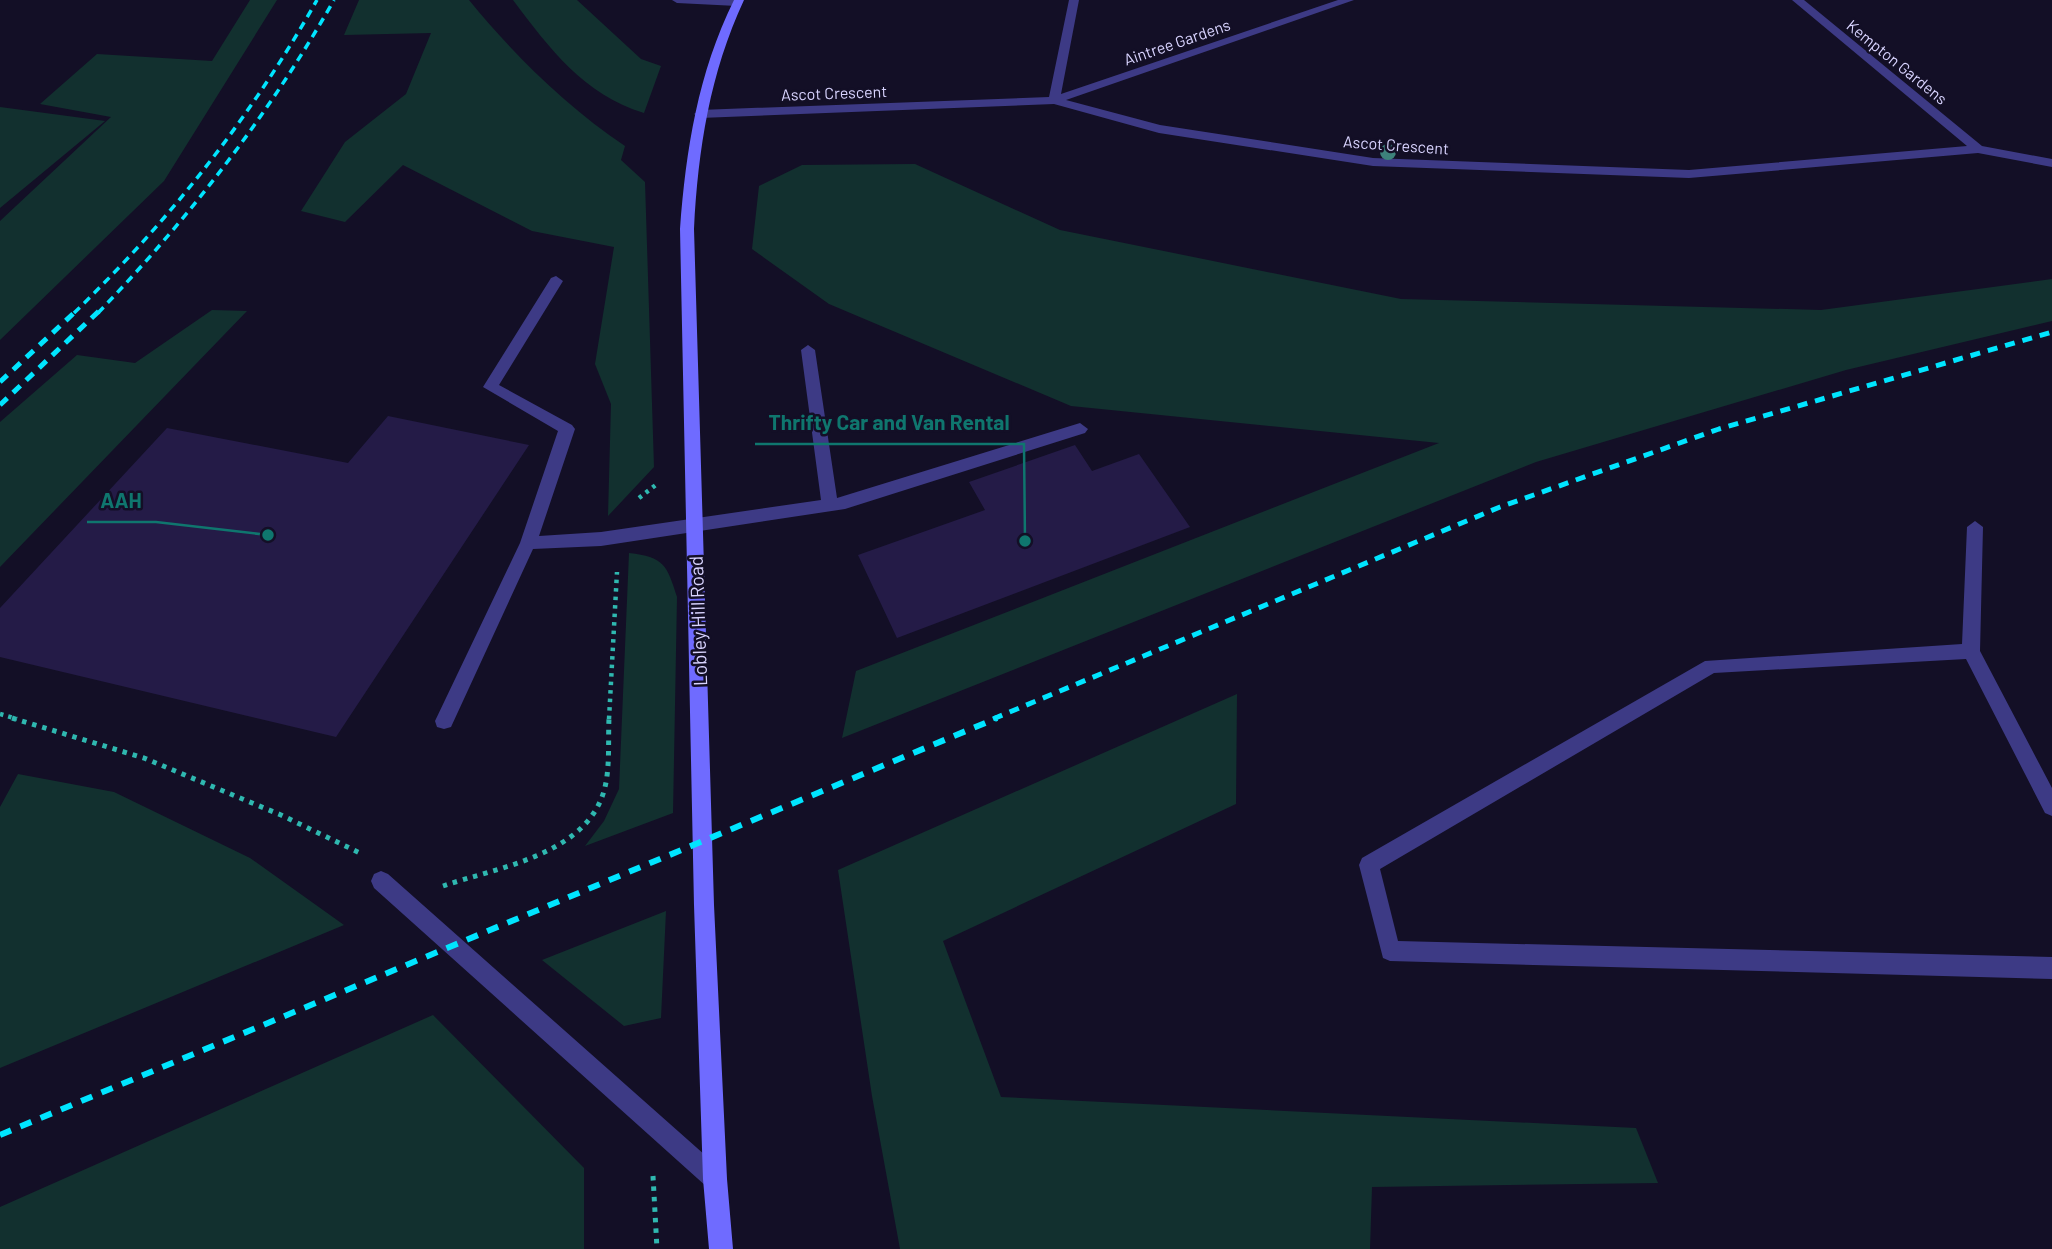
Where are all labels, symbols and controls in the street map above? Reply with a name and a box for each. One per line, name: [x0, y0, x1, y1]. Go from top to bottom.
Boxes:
street label: Aintree Gardens: [1121, 14, 1233, 69]
street label: Kempton Gardens: [1843, 15, 1951, 108]
street label: Ascot Crescent: [781, 81, 887, 104]
street label: Ascot Crescent: [1342, 131, 1450, 158]
callout: Thrifty Car and Van Rental: [755, 402, 1024, 444]
text: Thrifty Car and Van Rental: [768, 409, 1010, 434]
callout: AAH: [87, 480, 156, 522]
text: AAH: [100, 487, 142, 512]
street label: Lobley Hill Road: [684, 556, 711, 686]

